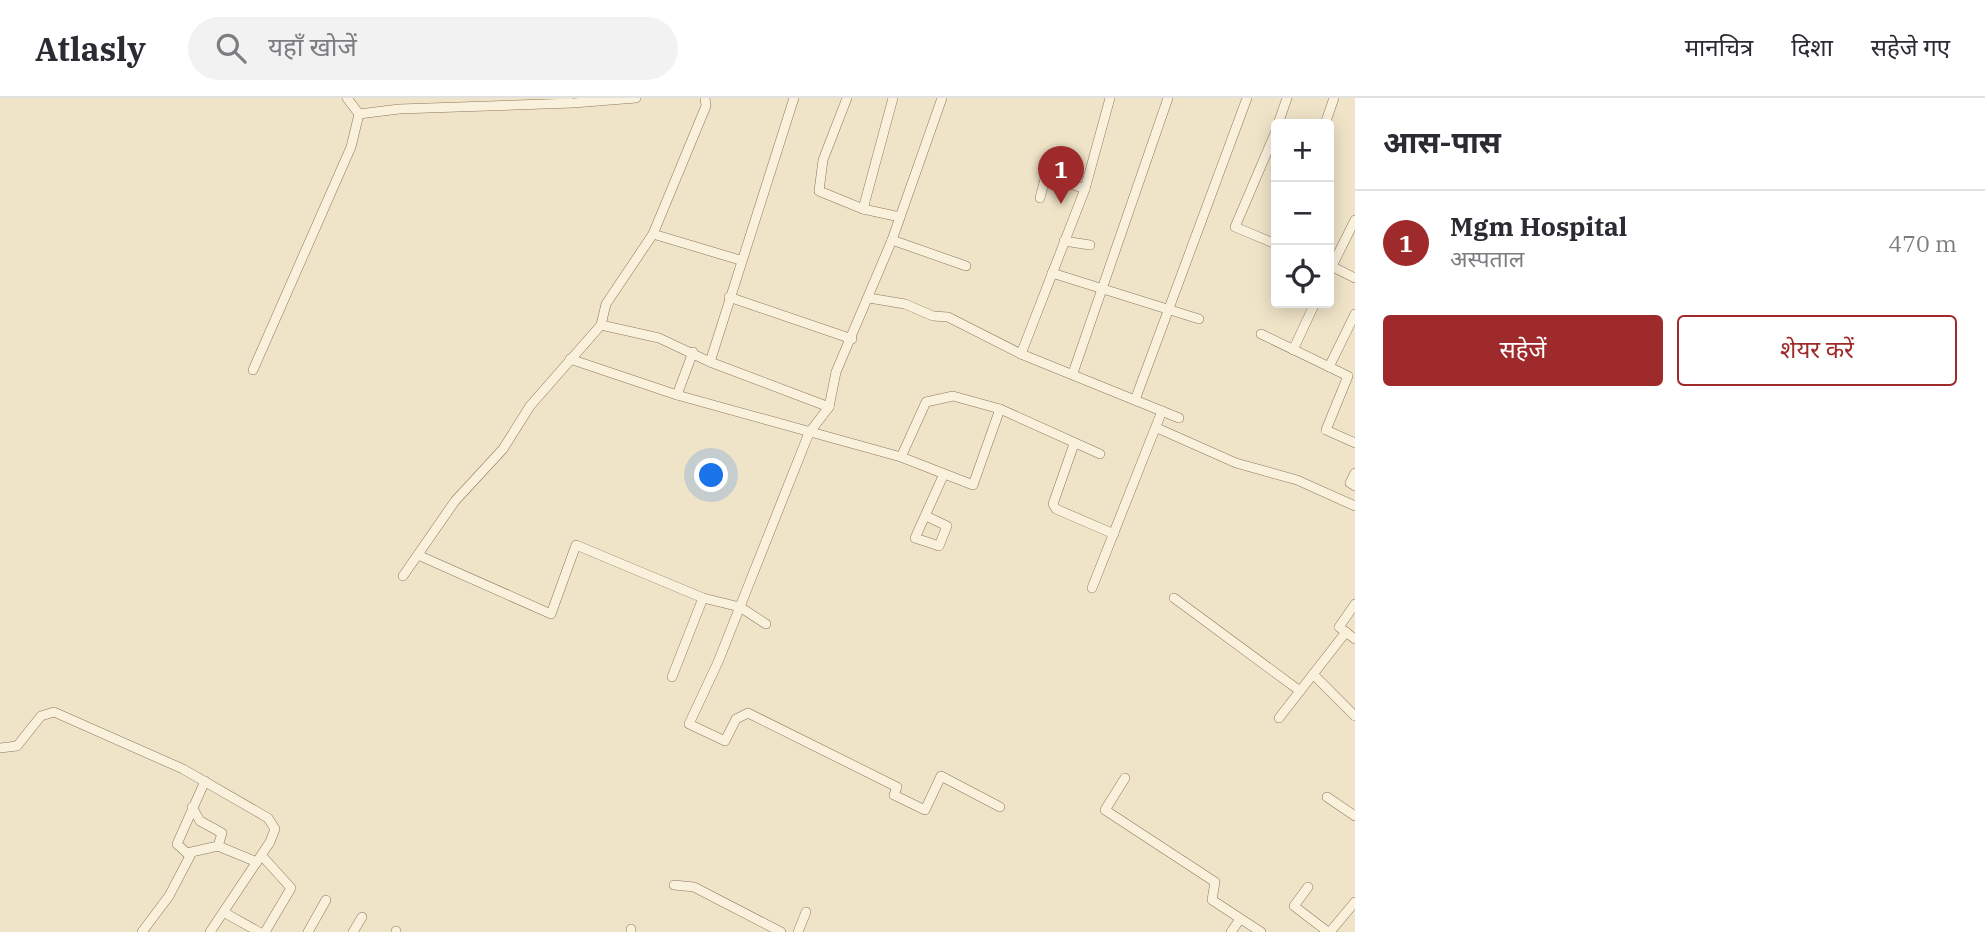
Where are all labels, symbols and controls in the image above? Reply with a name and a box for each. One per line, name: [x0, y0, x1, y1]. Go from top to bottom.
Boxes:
search box: [188, 17, 678, 80]
text: Atlasly: [35, 27, 146, 70]
icon: search: [212, 29, 250, 67]
text: यहाँ खोजें: [268, 29, 357, 63]
text: मानचित्र: [1685, 31, 1753, 63]
text: दिशा: [1791, 31, 1833, 63]
text: सहेजे गए: [1871, 31, 1950, 63]
map controls: [1271, 119, 1334, 308]
button: +: [1271, 119, 1334, 182]
text: आस-पास: [1383, 122, 1501, 161]
pin: 1: [1038, 146, 1084, 204]
button: −: [1271, 182, 1334, 245]
text: Mgm Hospital: [1450, 209, 1627, 243]
text: 1: [1399, 228, 1413, 258]
text: 470 m: [1888, 228, 1957, 258]
text: अस्पताल: [1450, 243, 1524, 273]
button: locate: [1271, 245, 1334, 308]
button: सहेजें: [1383, 315, 1663, 386]
button: शेयर करें: [1677, 315, 1957, 386]
your location: [694, 458, 728, 492]

